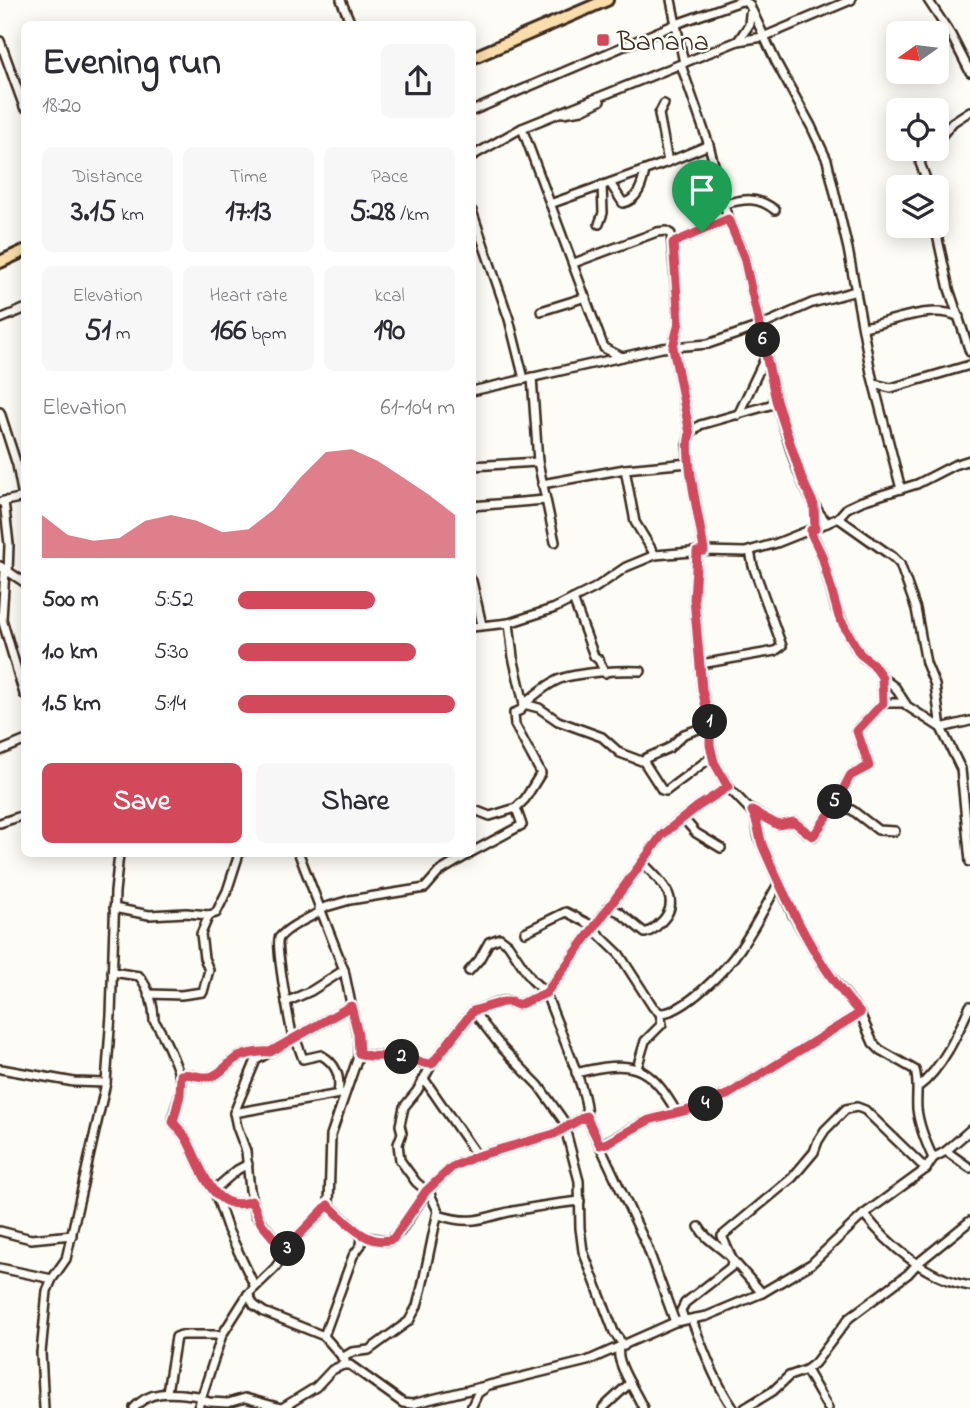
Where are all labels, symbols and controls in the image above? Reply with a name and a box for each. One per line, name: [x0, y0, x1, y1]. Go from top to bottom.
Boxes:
north arrow: [886, 21, 948, 84]
map controls: [886, 21, 949, 238]
place label: Banana: [616, 23, 709, 64]
marker: Banana: [595, 32, 611, 48]
text: Evening run: [42, 36, 221, 92]
button: share: [381, 44, 455, 118]
text: 18:20: [42, 90, 81, 123]
button: locate: [886, 98, 949, 161]
pin: [672, 160, 732, 232]
text: Distance: [73, 164, 143, 191]
text: Time: [230, 164, 267, 191]
text: Pace: [371, 164, 408, 191]
icon: arrive: [683, 171, 721, 209]
button: layers: [886, 175, 949, 238]
text: 3.15: [71, 191, 116, 235]
text: 17:13: [225, 191, 272, 235]
text: 5:28: [350, 191, 396, 235]
text: km: [116, 202, 144, 229]
text: /km: [396, 202, 429, 229]
text: Elevation: [73, 283, 142, 310]
text: Heart rate: [210, 283, 287, 310]
text: kcal: [374, 283, 405, 310]
text: 51: [84, 310, 111, 354]
text: 166: [211, 310, 247, 354]
text: 190: [374, 310, 405, 354]
text: m: [111, 321, 131, 348]
text: bpm: [247, 321, 286, 348]
pin: 6: [746, 322, 780, 358]
text: 6: [758, 326, 767, 353]
text: Elevation: [42, 392, 127, 425]
text: 61–104 m: [381, 392, 455, 425]
text: 500 m: [42, 584, 99, 617]
text: 5:52: [154, 584, 194, 617]
text: 1.0 km: [42, 636, 98, 669]
text: 5:30: [154, 636, 189, 669]
text: 1.5 km: [42, 688, 101, 721]
text: 5:14: [154, 688, 186, 721]
pin: 1: [692, 704, 728, 740]
text: 1: [706, 708, 713, 735]
button: Save: [42, 763, 242, 843]
button: Share: [256, 763, 455, 843]
pin: 5: [818, 784, 852, 820]
text: 5: [829, 788, 840, 815]
pin: 2: [384, 1040, 420, 1074]
text: 2: [397, 1043, 406, 1070]
pin: 4: [688, 1086, 724, 1122]
text: 4: [702, 1090, 709, 1117]
pin: 3: [270, 1232, 306, 1266]
text: 3: [284, 1235, 291, 1262]

